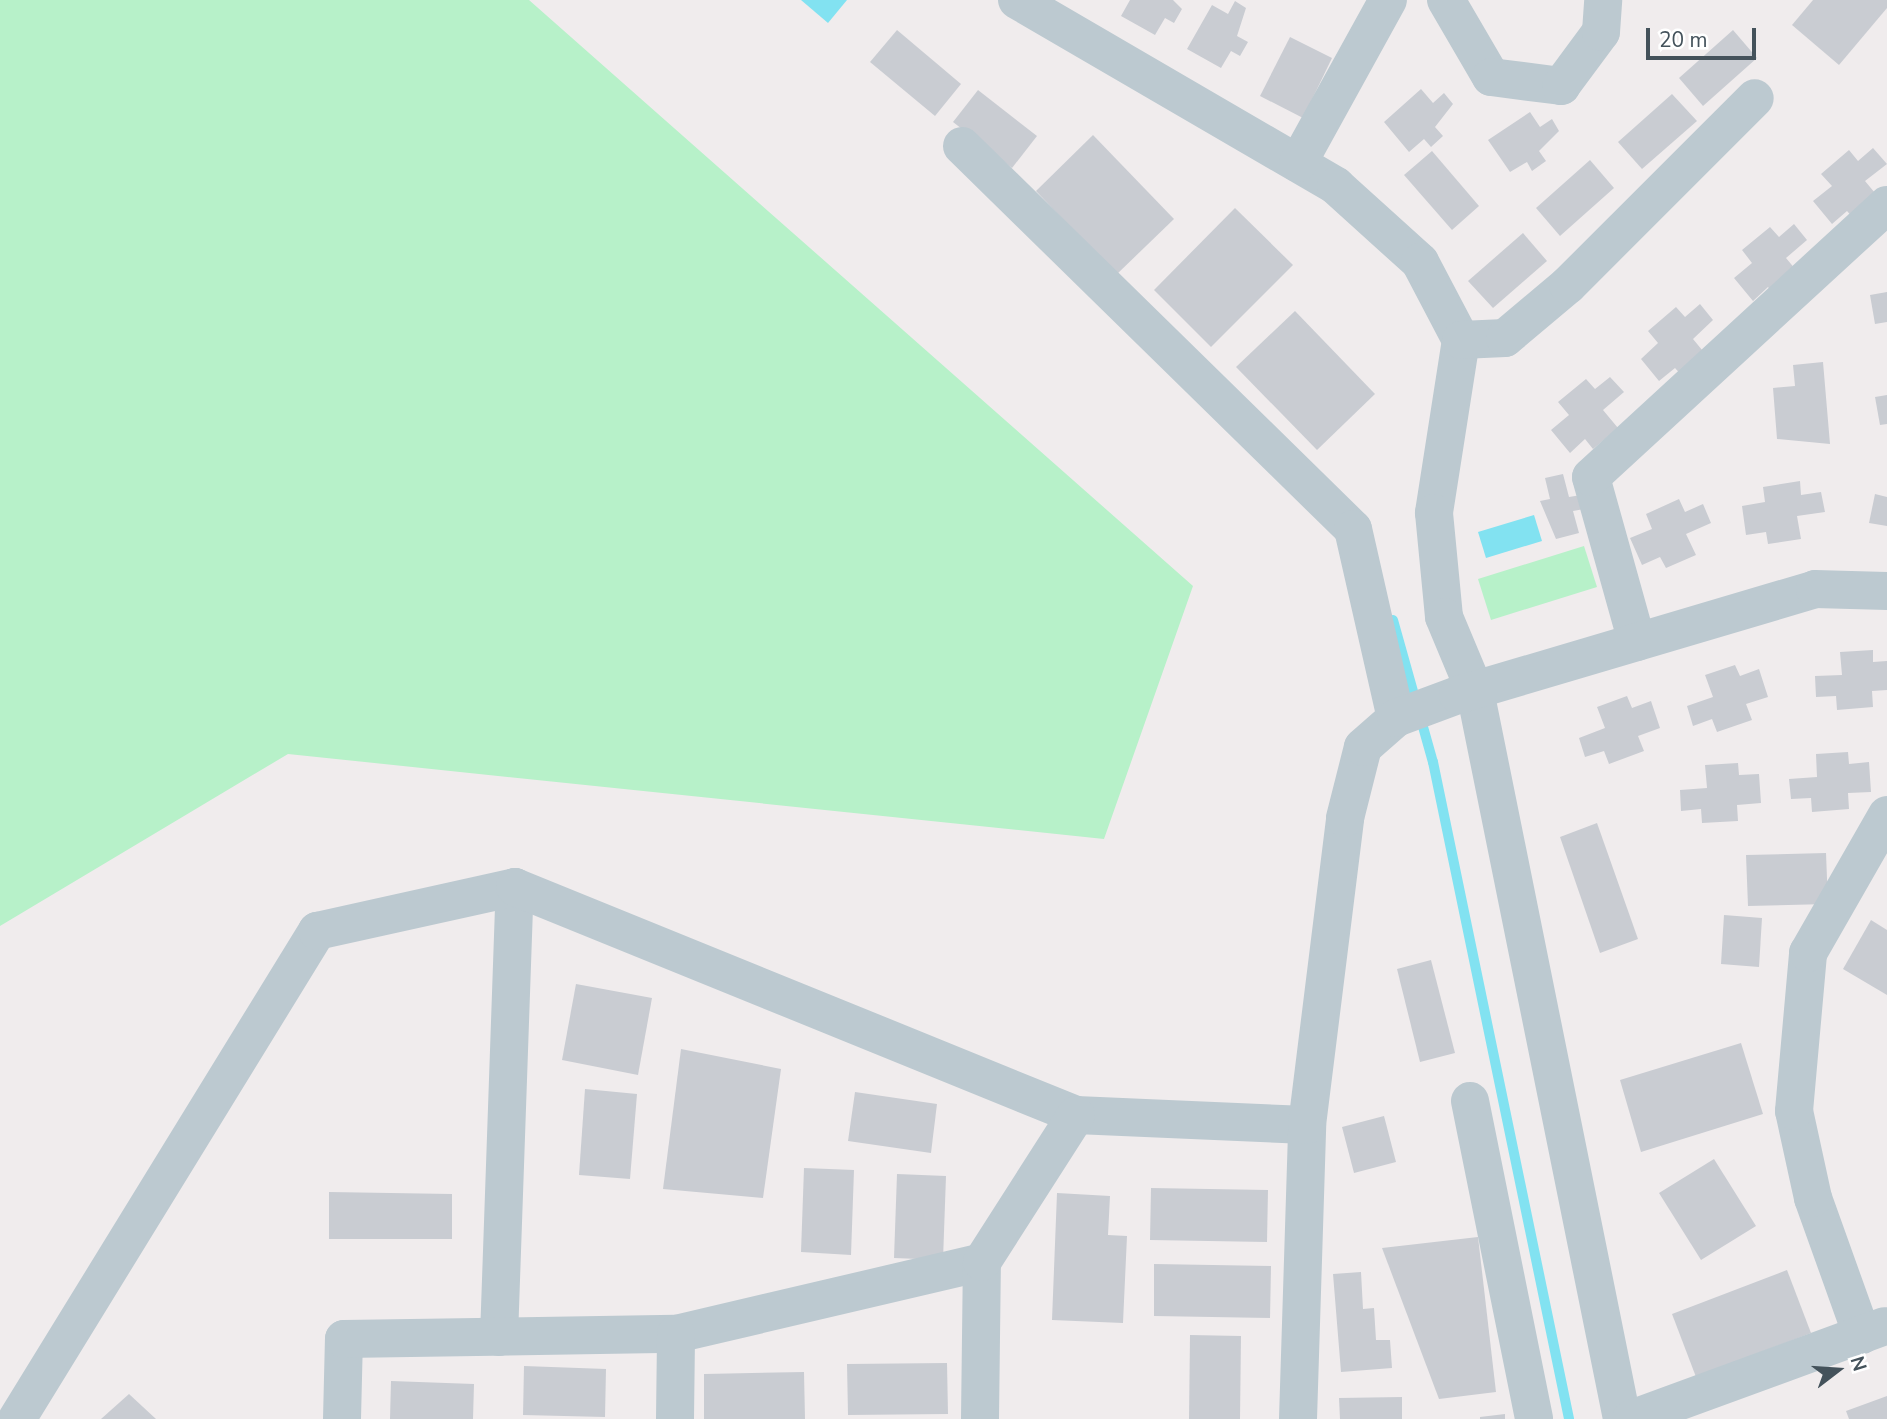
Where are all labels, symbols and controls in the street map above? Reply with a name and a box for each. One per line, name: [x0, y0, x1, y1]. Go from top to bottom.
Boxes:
scale bar: [1649, 14, 1759, 58]
text: 20 m: [1659, 26, 1708, 54]
north arrow: [1803, 1335, 1873, 1405]
text: N: [1844, 1353, 1873, 1374]

